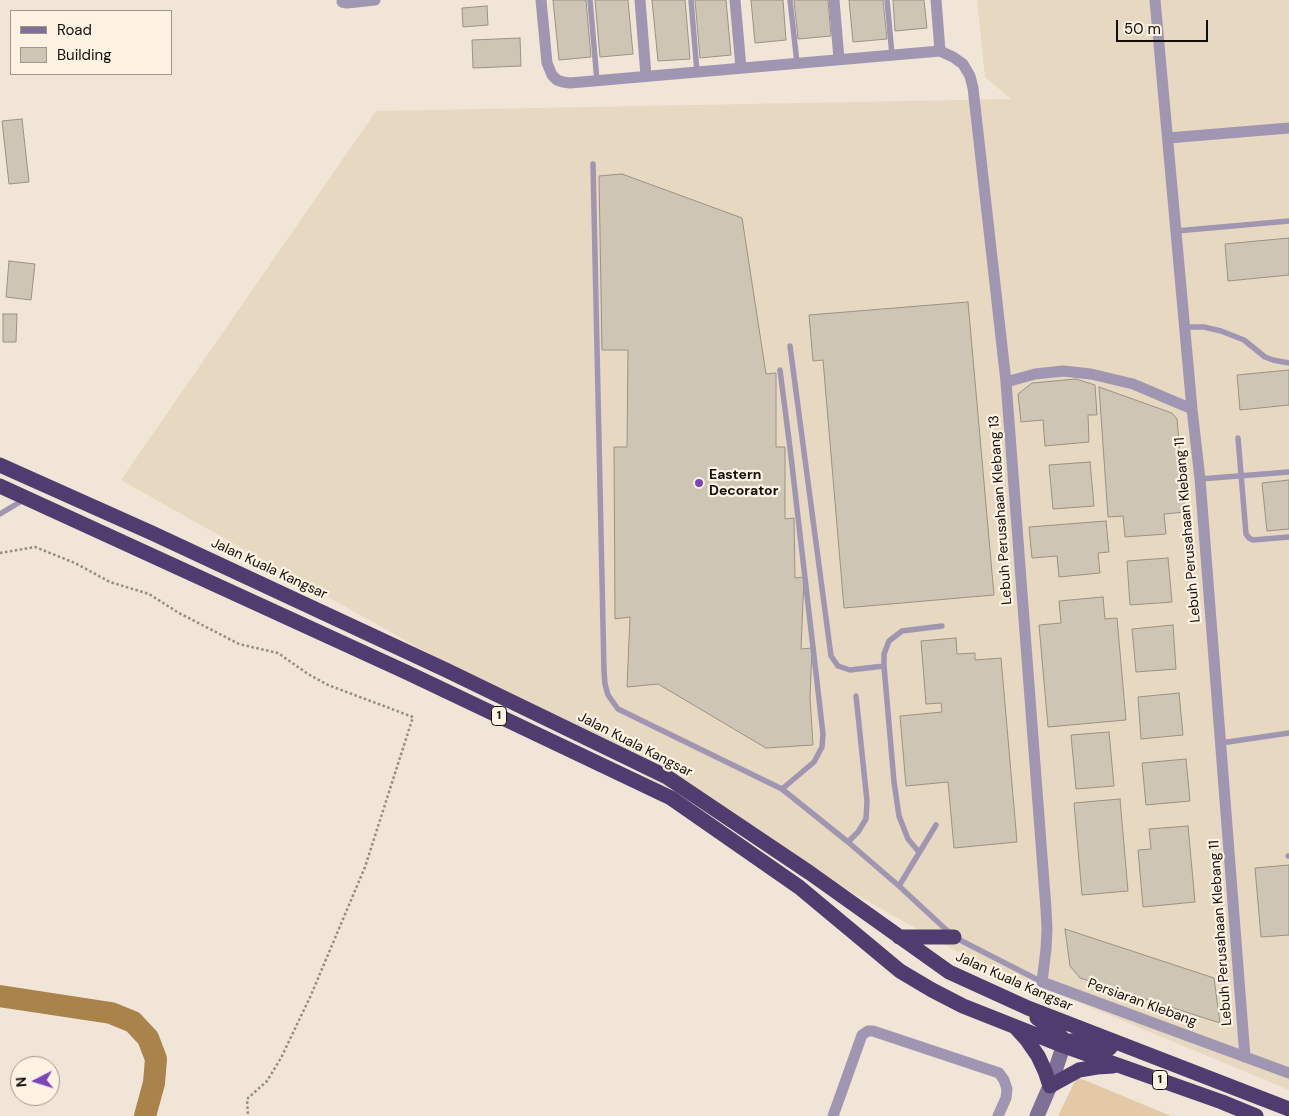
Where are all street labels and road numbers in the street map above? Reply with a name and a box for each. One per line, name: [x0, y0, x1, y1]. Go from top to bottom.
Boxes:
street label: Lebuh Perusahaan Klebang 13: [986, 415, 1016, 605]
street label: Lebuh Perusahaan Klebang 11: [1172, 437, 1204, 623]
street label: Jalan Kuala Kangsar: [208, 535, 330, 603]
road number: 1: [492, 706, 506, 726]
street label: Jalan Kuala Kangsar: [575, 709, 695, 781]
street label: Lebuh Perusahaan Klebang 11: [1206, 840, 1236, 1026]
street label: Jalan Kuala Kangsar: [953, 949, 1075, 1015]
street label: Persiaran Klebang: [1085, 975, 1199, 1031]
road number: 1: [1152, 1070, 1168, 1090]

